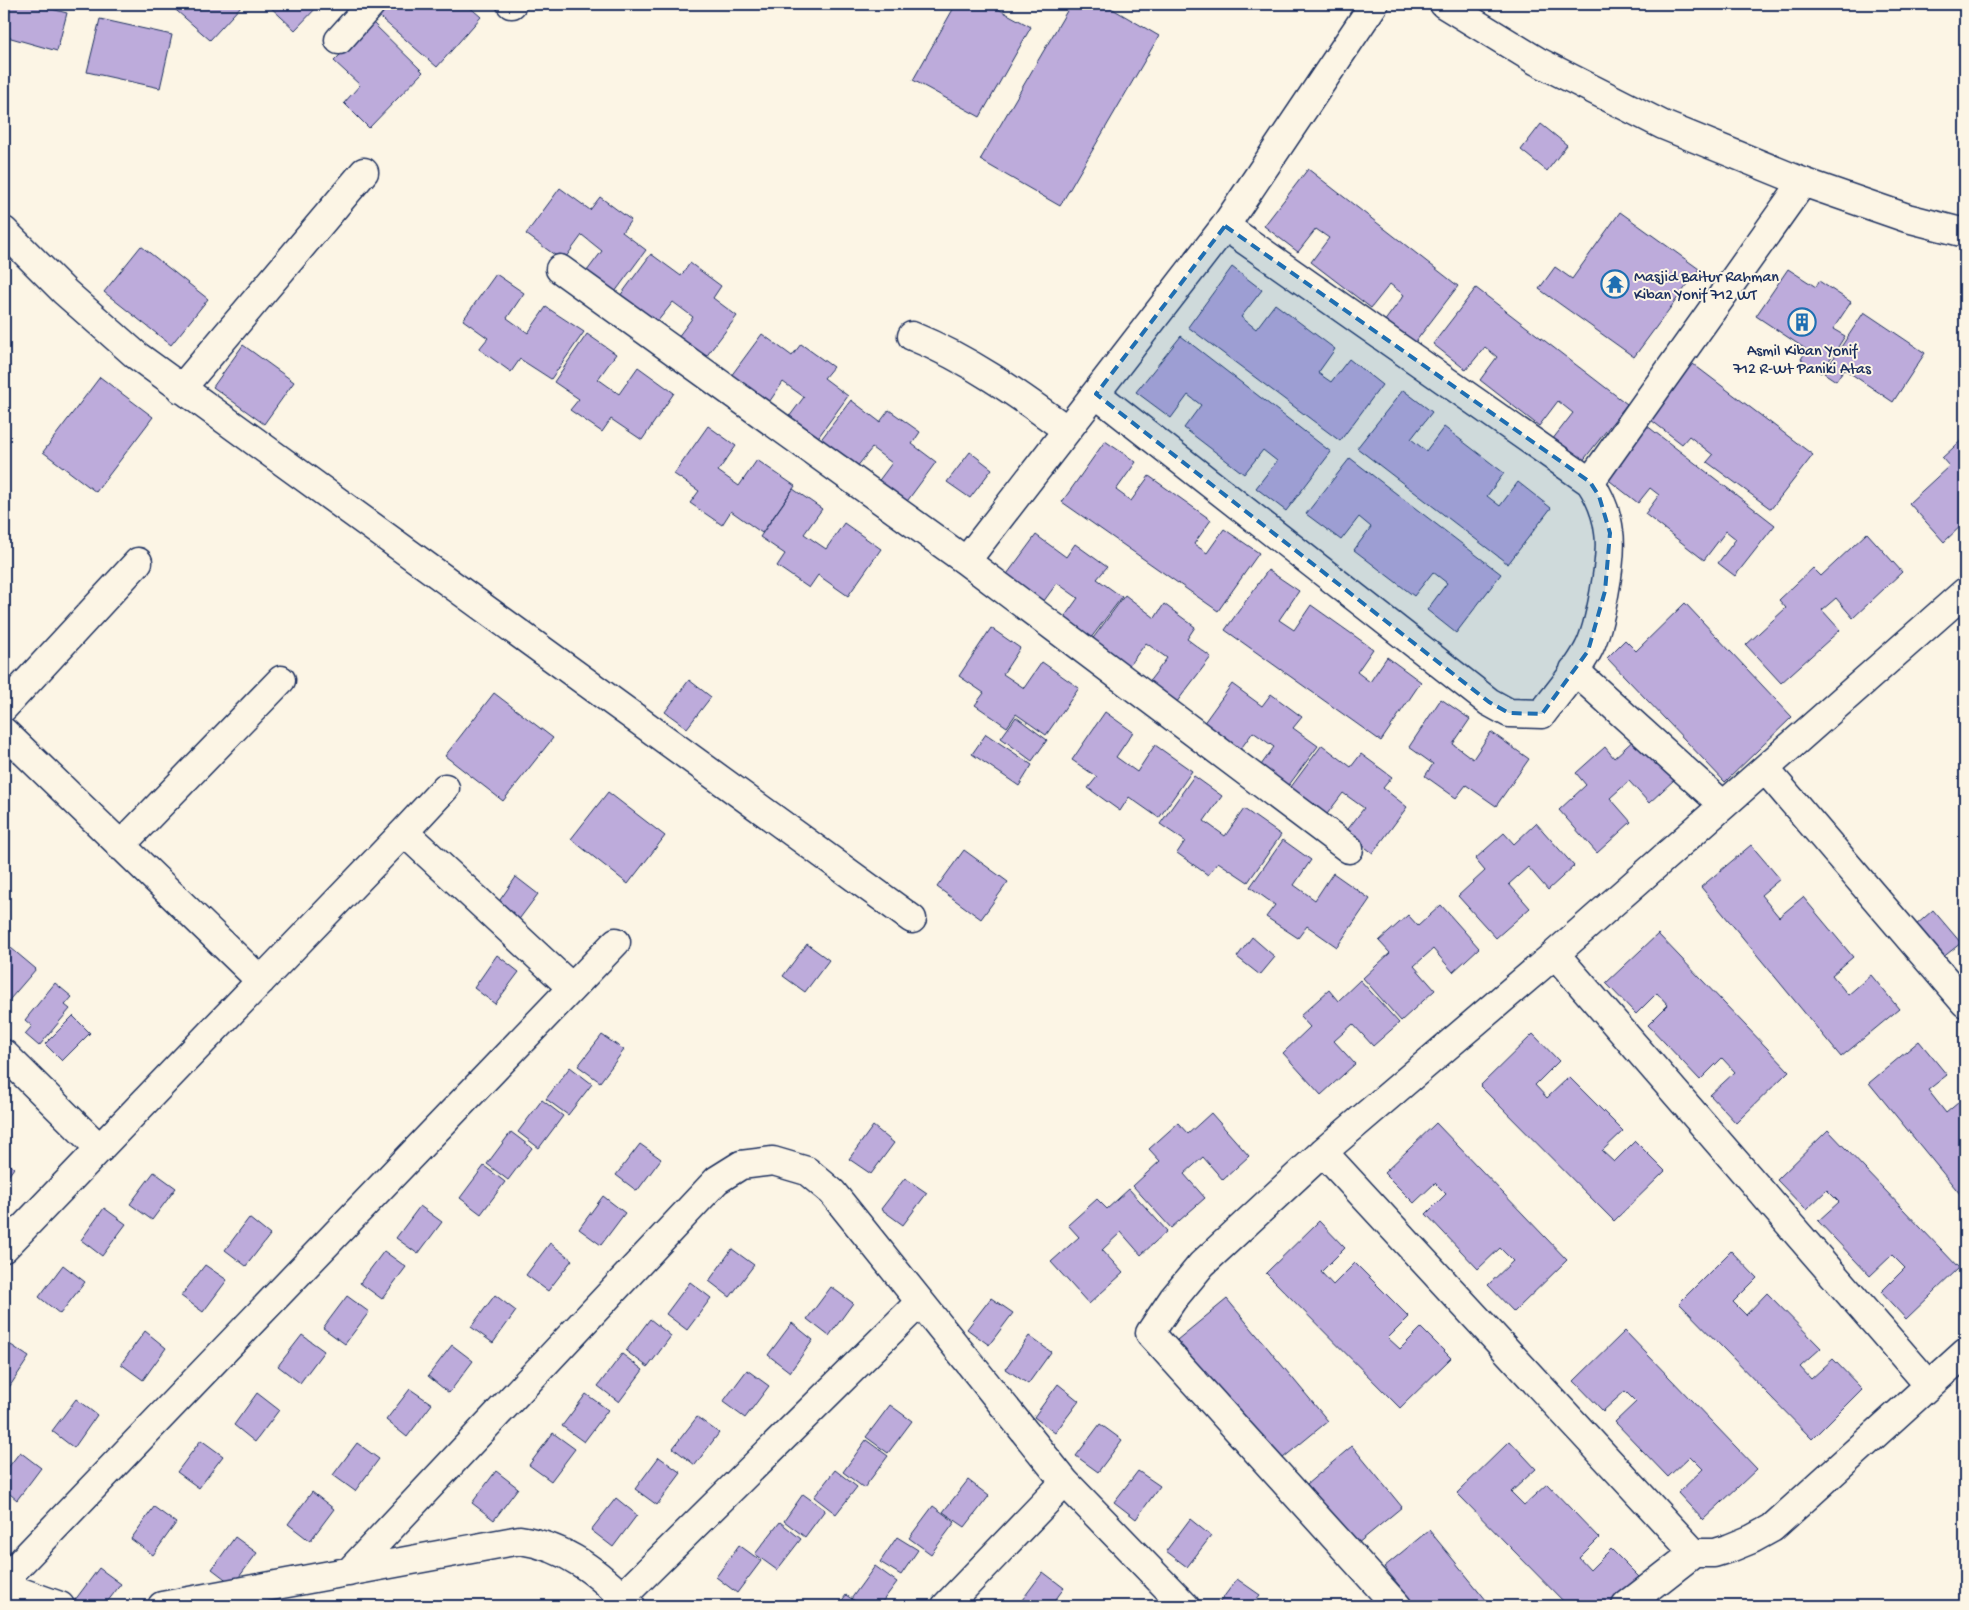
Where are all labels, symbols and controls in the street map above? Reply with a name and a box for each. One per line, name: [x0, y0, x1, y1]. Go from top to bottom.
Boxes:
temple icon: Masjid Baitur Rahman Kiban Yonif 712 WT: [1600, 269, 1630, 299]
place label: Masjid Baitur Rahman Kiban Yonif 712 WT: [1634, 269, 1779, 306]
building icon: Asmil Kiban Yonif 712 R-Wt Paniki Atas: [1787, 307, 1817, 337]
place label: Asmil Kiban Yonif 712 R-Wt Paniki Atas: [1732, 343, 1872, 380]

